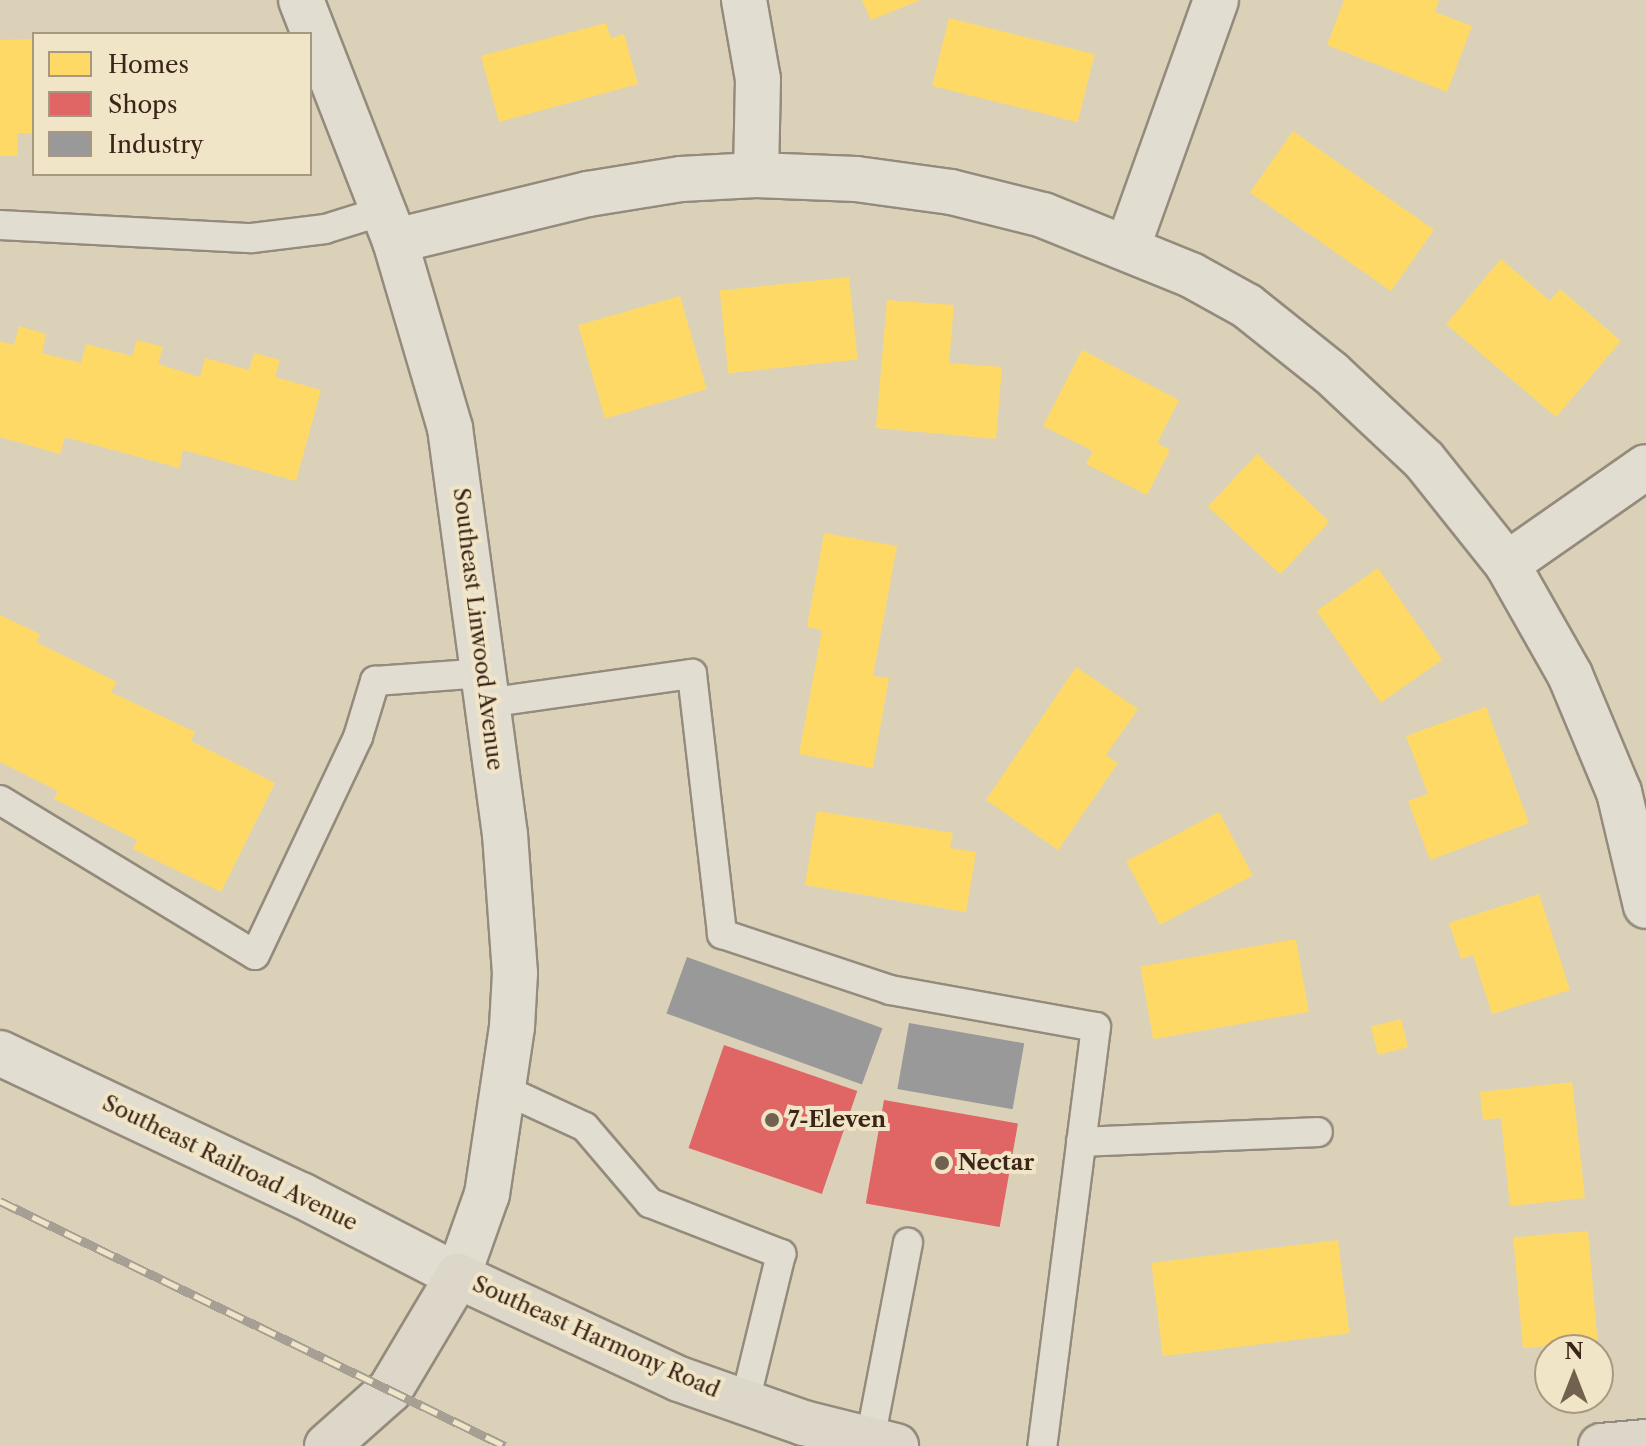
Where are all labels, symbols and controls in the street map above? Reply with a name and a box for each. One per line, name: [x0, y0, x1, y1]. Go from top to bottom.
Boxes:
legend: [32, 32, 312, 176]
text: Homes: [108, 50, 189, 79]
text: Shops: [108, 90, 177, 119]
text: Industry: [108, 130, 204, 159]
street label: Southeast Linwood Avenue: [448, 486, 508, 772]
street label: Southeast Railroad Avenue: [98, 1089, 362, 1237]
place label: 7-Eleven: [788, 1107, 886, 1133]
marker: 7-Eleven: [763, 1111, 781, 1129]
place label: Nectar: [958, 1150, 1034, 1176]
marker: Nectar: [933, 1154, 951, 1172]
street label: Southeast Harmony Road: [468, 1270, 724, 1404]
north arrow: [1534, 1334, 1614, 1414]
text: N: [1564, 1338, 1584, 1365]

